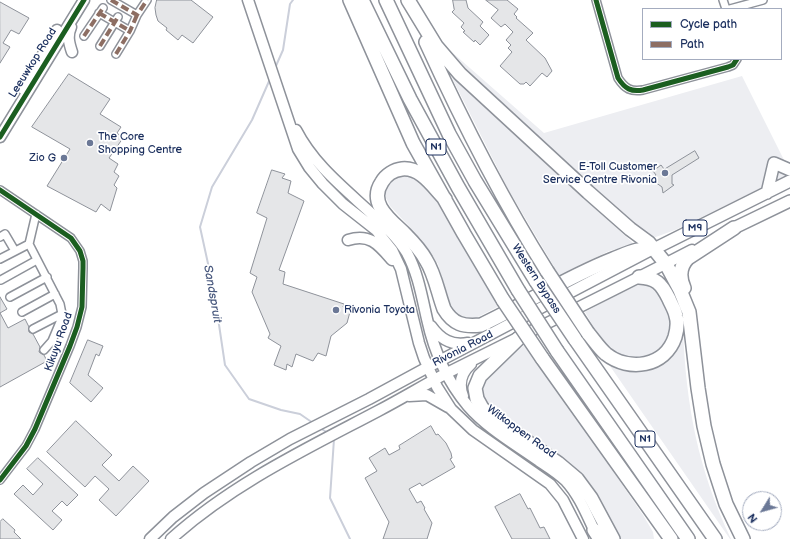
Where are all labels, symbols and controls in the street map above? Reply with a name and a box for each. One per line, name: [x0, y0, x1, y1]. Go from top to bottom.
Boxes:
legend: [642, 8, 782, 60]
text: Cycle path: [680, 17, 737, 32]
street label: Leeuwkop Road: [6, 26, 60, 100]
text: Path: [680, 37, 704, 52]
place label: The Core Shopping Centre: [98, 130, 182, 156]
marker: The Core Shopping Centre: [85, 138, 95, 148]
road number: N1: [426, 139, 446, 155]
place label: Zio G: [29, 151, 56, 165]
marker: Zio G: [59, 153, 69, 163]
place label: E-Toll Customer Service Centre Rivonia: [543, 160, 657, 186]
marker: E-Toll Customer Service Centre Rivonia: [660, 168, 670, 178]
road number: M9: [683, 220, 707, 236]
street label: Western Bypass: [509, 242, 563, 316]
water label: Sandspruit: [200, 264, 224, 324]
place label: Rivonia Toyota: [344, 303, 415, 317]
marker: Rivonia Toyota: [331, 305, 341, 315]
street label: Kikuyu Road: [42, 311, 76, 373]
street label: Rivonia Road: [431, 328, 495, 370]
street label: Witkoppen Road: [484, 403, 558, 461]
road number: N1: [635, 431, 655, 447]
north arrow: [742, 491, 782, 531]
text: N: [745, 511, 760, 525]

